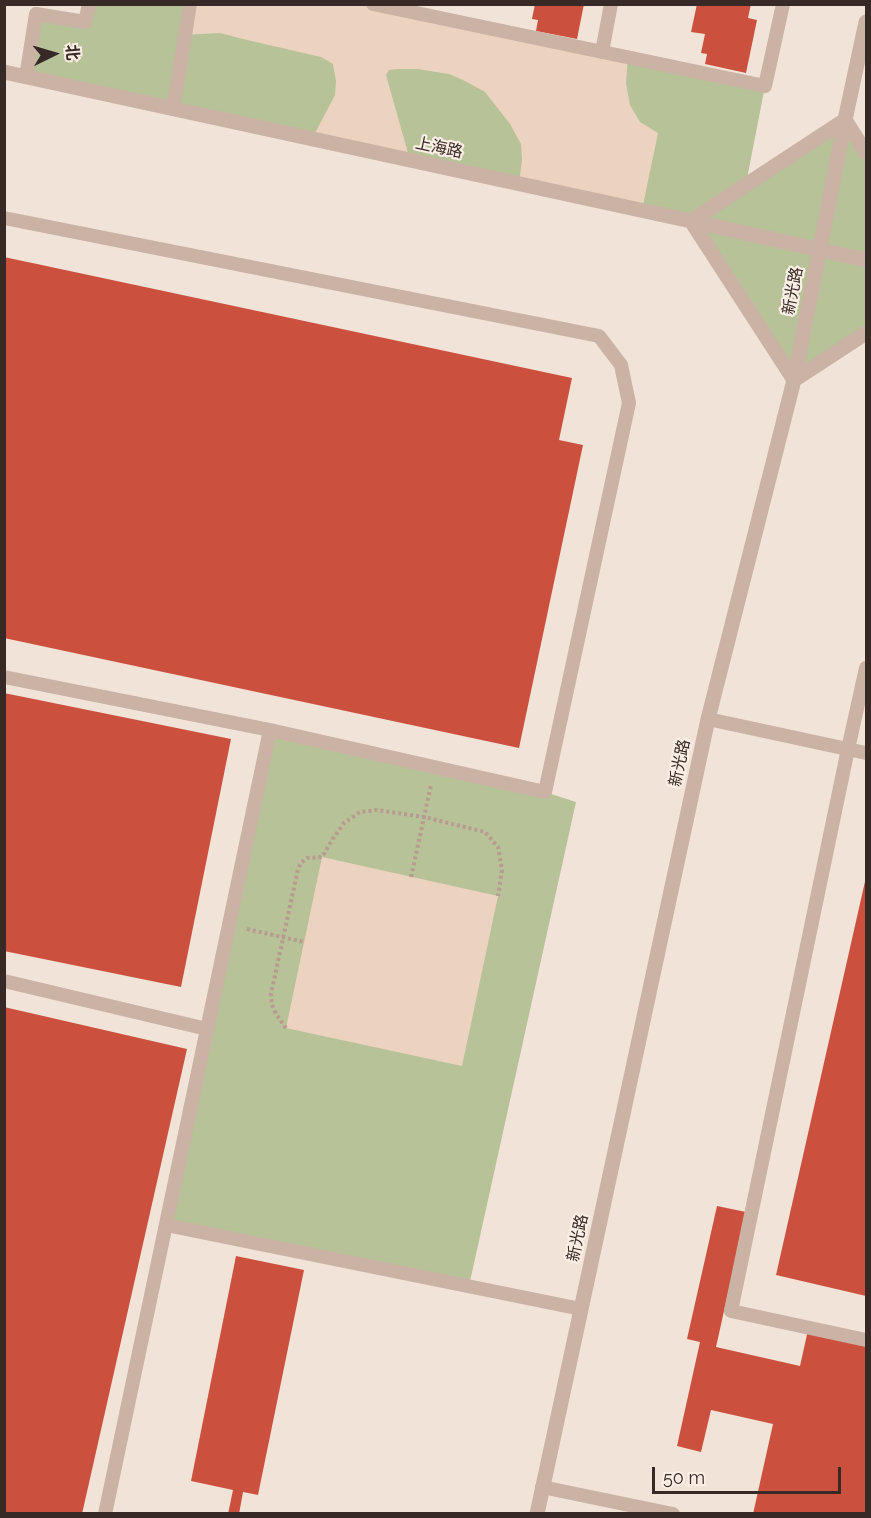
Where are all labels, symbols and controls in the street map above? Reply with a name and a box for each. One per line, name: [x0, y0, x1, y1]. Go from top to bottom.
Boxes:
north arrow: [24, 24, 84, 84]
text: 北: [62, 44, 83, 61]
street label: 上海路: [414, 134, 464, 162]
street label: 新光路: [779, 266, 807, 316]
street label: 新光路: [666, 738, 694, 788]
street label: 新光路: [564, 1213, 592, 1263]
scale bar: [655, 1455, 844, 1493]
text: 50 m: [663, 1467, 705, 1488]

